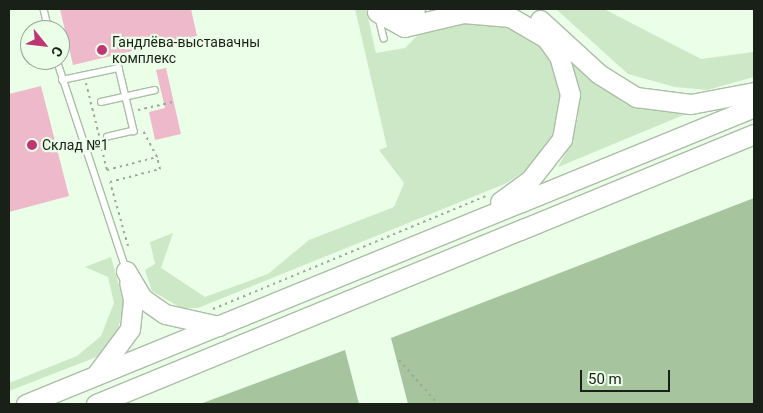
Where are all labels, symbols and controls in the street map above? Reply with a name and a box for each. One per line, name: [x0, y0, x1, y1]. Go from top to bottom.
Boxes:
north arrow: [20, 20, 70, 70]
place label: Гандлёва-выставачны комплекс: [112, 34, 260, 66]
text: С: [48, 44, 66, 60]
marker: Гандлёва-выставачны комплекс: [96, 44, 108, 56]
place label: Склад №1: [42, 137, 109, 153]
marker: Склад №1: [26, 139, 38, 151]
scale bar: [583, 360, 673, 392]
text: 50 m: [588, 370, 622, 388]

